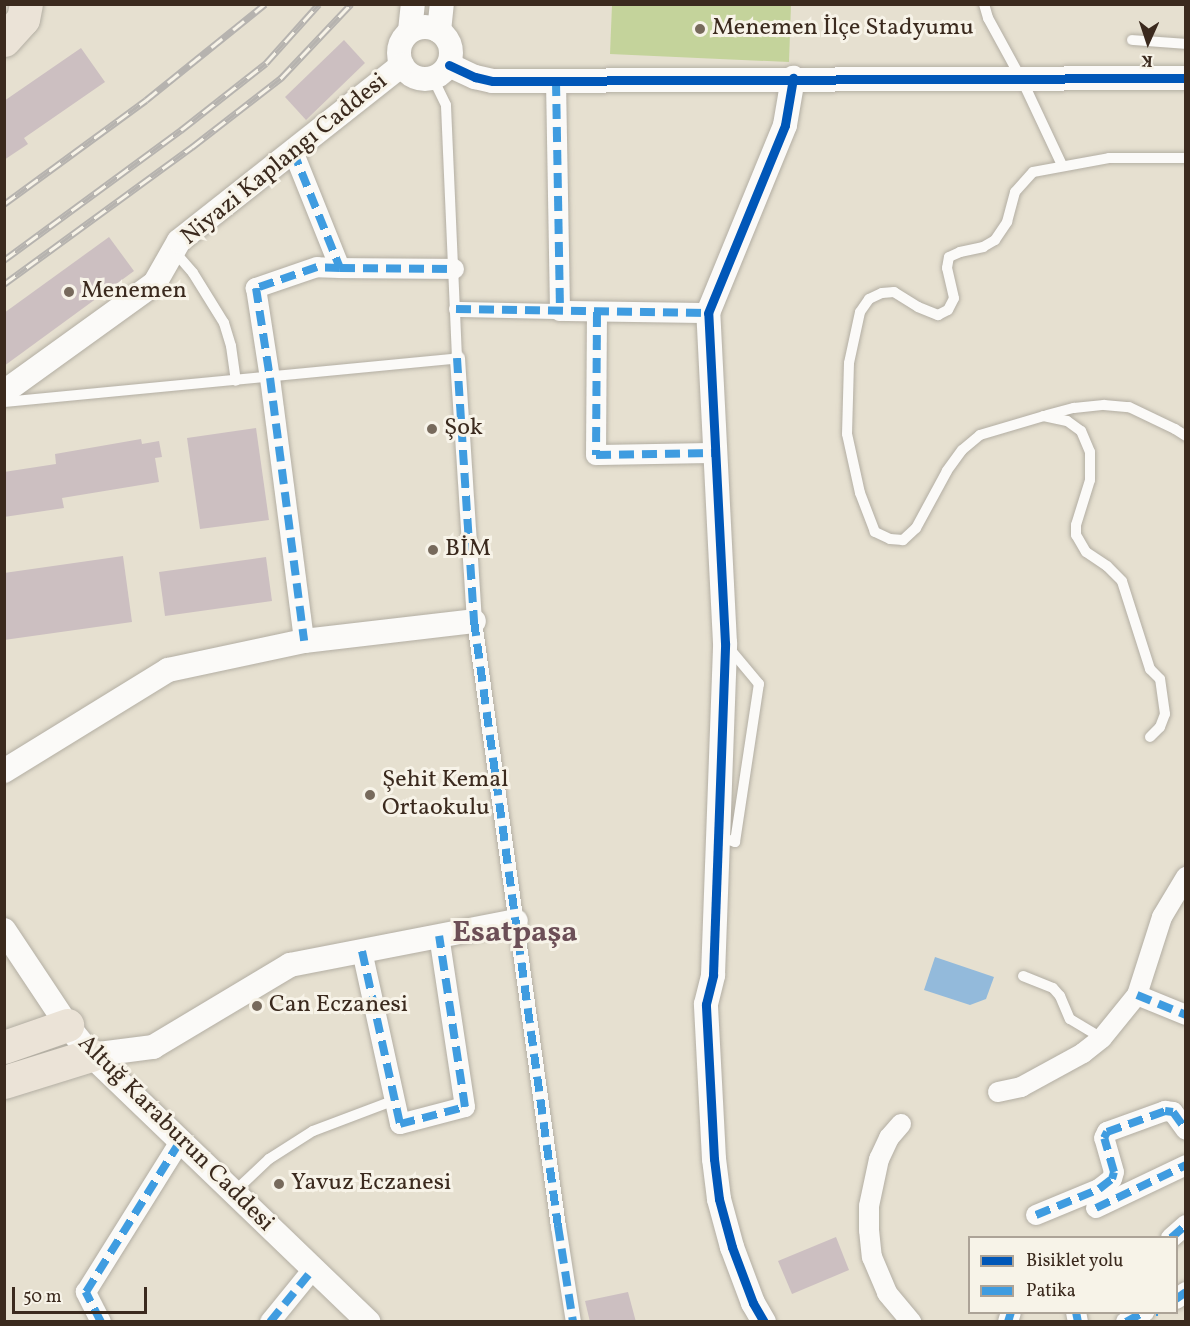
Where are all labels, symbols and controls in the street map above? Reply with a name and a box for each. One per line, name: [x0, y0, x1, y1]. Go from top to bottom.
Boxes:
north arrow: [1118, 12, 1178, 72]
place label: Menemen İlçe Stadyumu: [712, 15, 974, 43]
marker: Menemen İlçe Stadyumu: [693, 22, 707, 36]
text: K: [1141, 49, 1153, 71]
street label: Niyazi Kaplangı Caddesi: [176, 68, 394, 252]
place label: Menemen: [81, 278, 187, 306]
marker: Menemen: [62, 285, 76, 299]
place label: Şok: [444, 415, 483, 443]
marker: Şok: [425, 422, 439, 436]
place label: BİM: [445, 536, 491, 564]
marker: BİM: [426, 543, 440, 557]
place label: Şehit Kemal Ortaokulu: [382, 767, 508, 823]
marker: Şehit Kemal Ortaokulu: [363, 788, 377, 802]
district label: Esatpaşa: [452, 915, 578, 951]
place label: Can Eczanesi: [269, 992, 408, 1020]
marker: Can Eczanesi: [250, 999, 264, 1013]
street label: Altuğ Karaburun Caddesi: [71, 1030, 279, 1238]
place label: Yavuz Eczanesi: [291, 1170, 451, 1198]
marker: Yavuz Eczanesi: [272, 1177, 286, 1191]
legend: [968, 1236, 1178, 1314]
text: Bisiklet yolu: [1026, 1249, 1123, 1274]
scale bar: [15, 1275, 150, 1313]
text: Patika: [1026, 1279, 1076, 1304]
text: 50 m: [23, 1285, 62, 1310]

